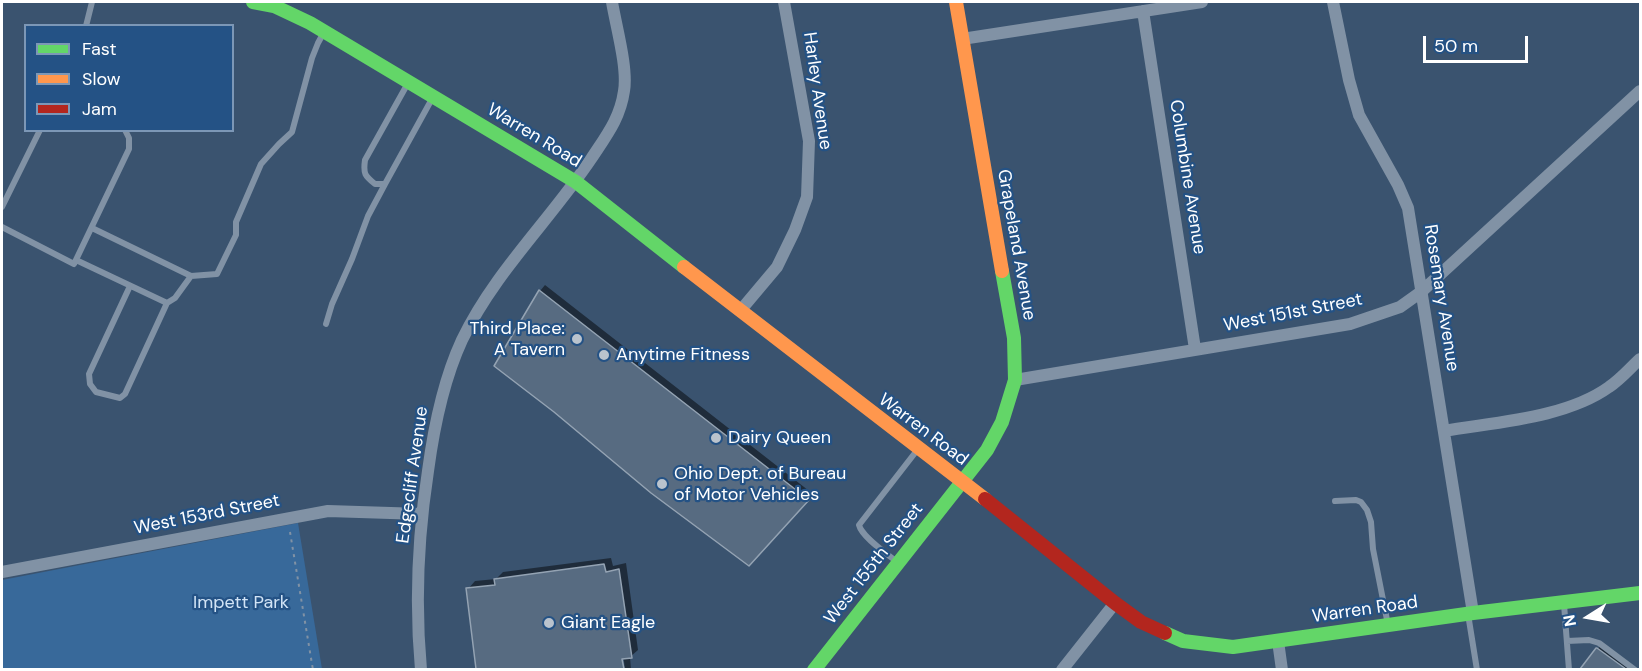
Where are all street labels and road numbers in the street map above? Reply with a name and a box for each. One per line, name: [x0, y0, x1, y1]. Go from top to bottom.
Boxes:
street label: Harley Avenue: [798, 31, 836, 151]
street label: Columbine Avenue: [1164, 98, 1210, 256]
street label: Warren Road: [483, 99, 585, 173]
street label: Grapeland Avenue: [992, 168, 1040, 322]
street label: Rosemary Avenue: [1419, 223, 1463, 373]
street label: West 151st Street: [1222, 289, 1364, 337]
street label: Warren Road: [874, 389, 972, 471]
street label: Edgecliff Avenue: [393, 405, 433, 545]
street label: West 153rd Street: [132, 490, 282, 540]
street label: West 155th Street: [820, 499, 928, 629]
street label: Warren Road: [1311, 592, 1419, 628]

